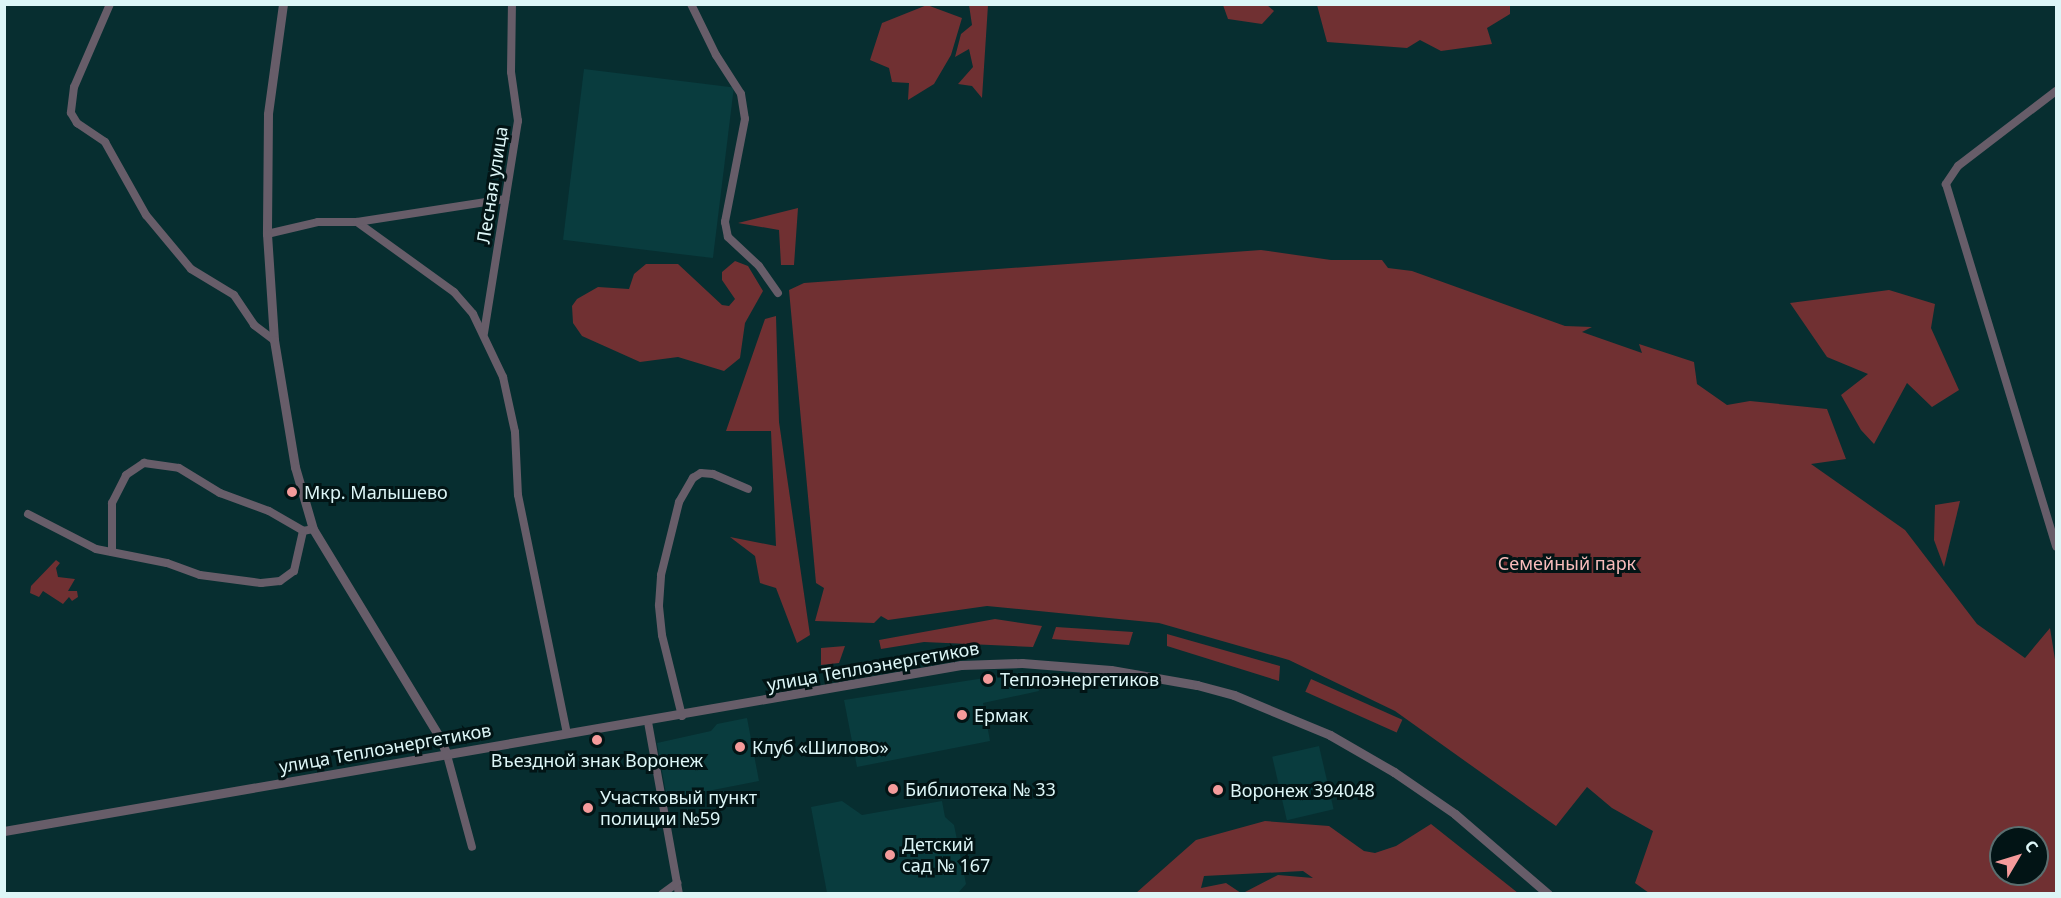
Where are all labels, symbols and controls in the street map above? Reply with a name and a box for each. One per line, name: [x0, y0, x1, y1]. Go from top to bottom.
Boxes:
street label: Лесная улица: [472, 125, 512, 245]
place label: Мкр. Малышево: [304, 481, 448, 503]
marker: Мкр. Малышево: [285, 485, 299, 499]
park label: Семейный парк: [1498, 552, 1636, 574]
street label: улица Теплоэнергетиков: [765, 637, 981, 695]
place label: Теплоэнергетиков: [1000, 668, 1159, 690]
marker: Теплоэнергетиков: [981, 672, 995, 686]
place label: Ермак: [974, 704, 1028, 726]
marker: Ермак: [955, 708, 969, 722]
street label: улица Теплоэнергетиков: [277, 719, 493, 777]
marker: Въездной знак Воронеж: [590, 733, 604, 747]
place label: Клуб «Шилово»: [752, 736, 889, 758]
marker: Клуб «Шилово»: [733, 740, 747, 754]
place label: Въездной знак Воронеж: [491, 749, 703, 771]
place label: Библиотека № 33: [905, 778, 1056, 800]
place label: Воронеж 394048: [1230, 779, 1375, 801]
marker: Библиотека № 33: [886, 782, 900, 796]
marker: Воронеж 394048: [1211, 783, 1225, 797]
place label: Участковый пункт полиции №59: [600, 787, 757, 830]
marker: Участковый пункт полиции №59: [581, 801, 595, 815]
north arrow: [1989, 826, 2049, 886]
place label: Детский сад № 167: [902, 834, 990, 876]
text: С: [2020, 835, 2043, 857]
marker: Детский сад № 167: [883, 848, 897, 862]

